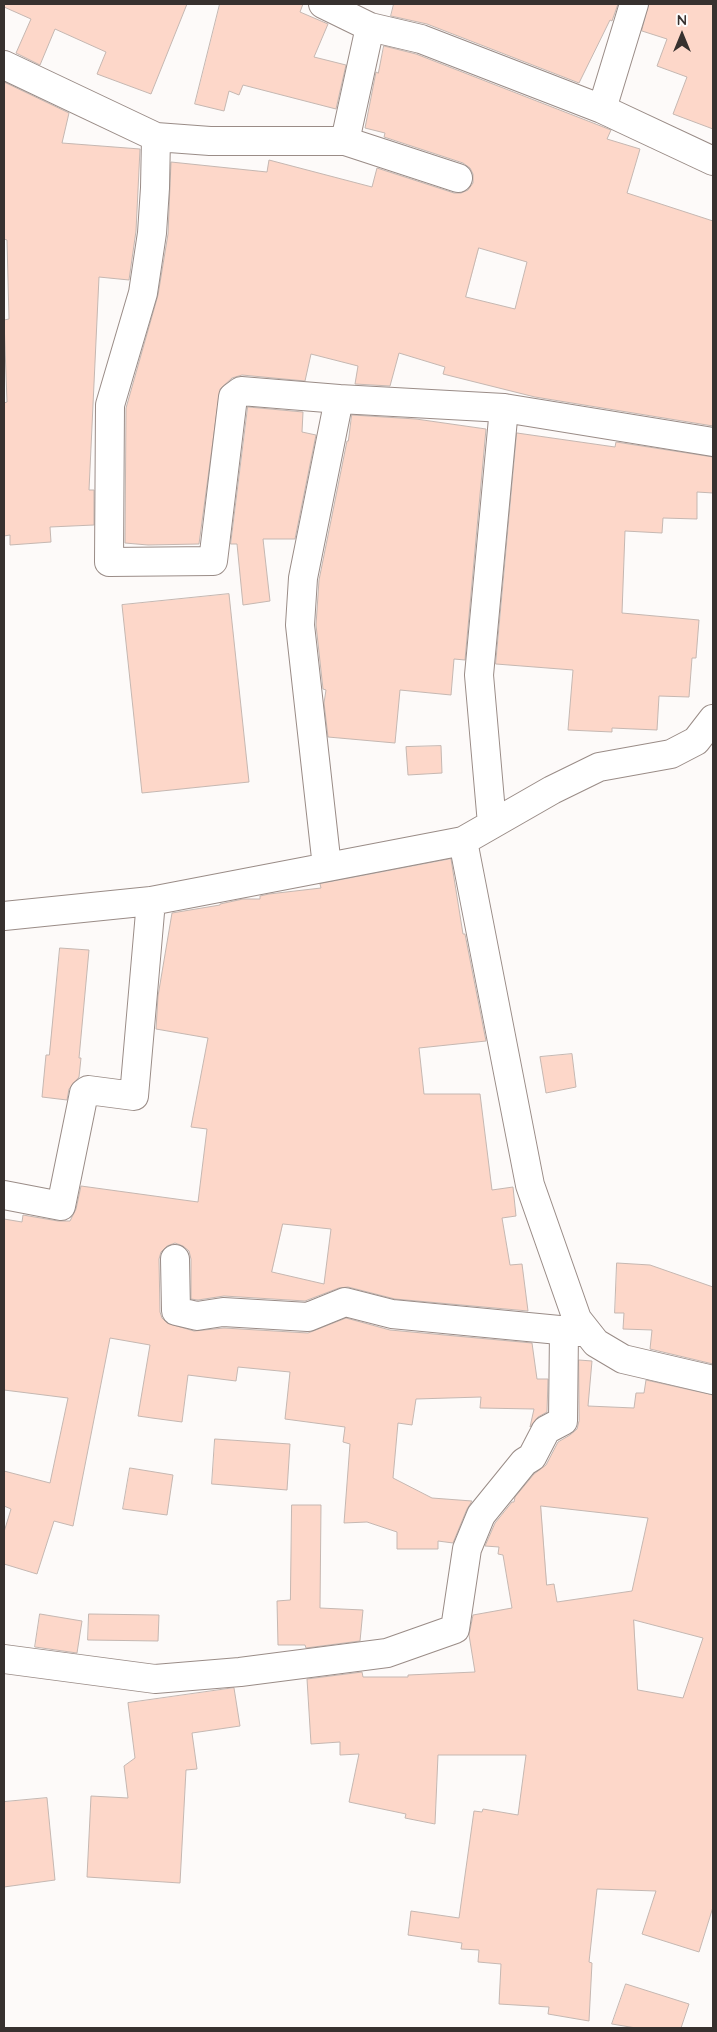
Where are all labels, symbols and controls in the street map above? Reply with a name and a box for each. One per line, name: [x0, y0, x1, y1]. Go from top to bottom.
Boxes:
north arrow: [657, 10, 707, 60]
text: N: [677, 11, 687, 29]

